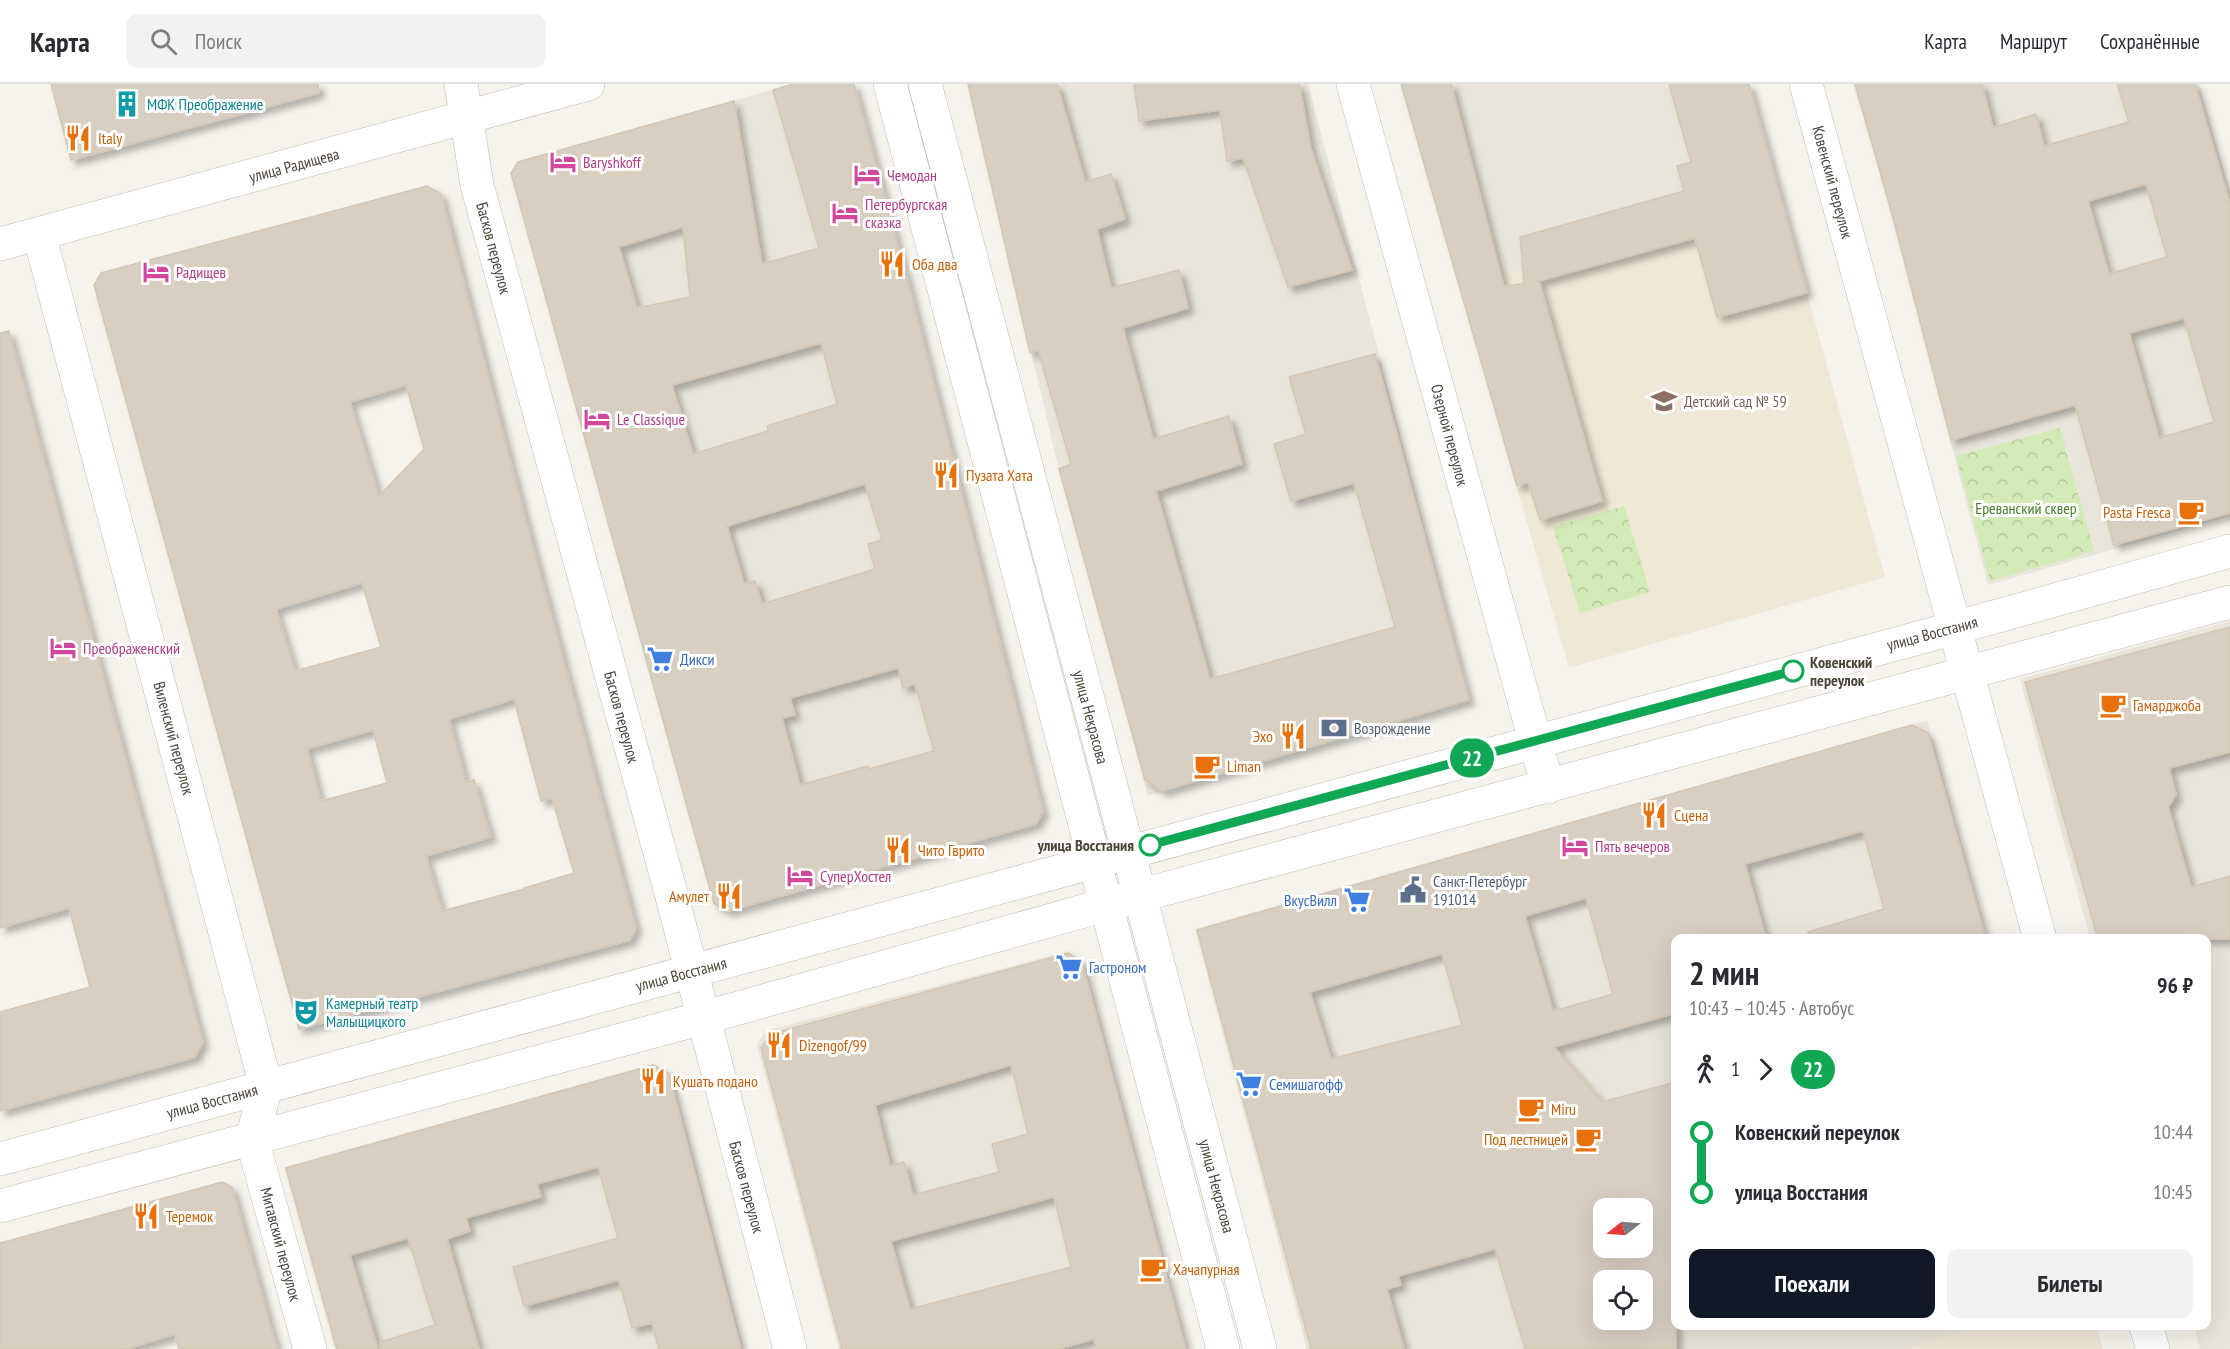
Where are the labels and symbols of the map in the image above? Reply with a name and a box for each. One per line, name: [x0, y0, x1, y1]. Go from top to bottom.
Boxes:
building icon: МФК Преображение: [112, 89, 142, 119]
place label: МФК Преображение: [147, 94, 263, 114]
restaurant icon: Italy: [63, 123, 93, 153]
street label: Ковенский переулок: [1808, 124, 1858, 241]
place label: Italy: [98, 128, 122, 148]
street label: улица Радищева: [247, 143, 341, 187]
hotel icon: Baryshkoff: [548, 147, 578, 177]
place label: Baryshkoff: [583, 152, 642, 172]
hotel icon: Чемодан: [852, 160, 882, 190]
place label: Чемодан: [887, 165, 937, 185]
place label: Петербургская сказка: [865, 194, 947, 232]
hotel icon: Петербургская сказка: [830, 198, 860, 228]
street label: Басков переулок: [472, 200, 516, 297]
restaurant icon: Оба два: [877, 249, 907, 279]
place label: Оба два: [912, 254, 957, 274]
hotel icon: Радищев: [141, 257, 171, 287]
place label: Радищев: [176, 262, 226, 282]
street label: Озерной переулок: [1427, 382, 1473, 489]
school or university icon: Детский сад № 59: [1649, 386, 1679, 416]
place label: Детский сад № 59: [1684, 391, 1787, 411]
hotel icon: Le Classique: [582, 404, 612, 434]
place label: Le Classique: [617, 409, 685, 429]
restaurant icon: Пузата Хата: [931, 460, 961, 490]
place label: Пузата Хата: [966, 465, 1033, 485]
cafe icon: Pasta Fresca: [2176, 497, 2206, 527]
park label: Ереванский сквер: [1975, 498, 2077, 518]
place label: Pasta Fresca: [2103, 502, 2171, 522]
street label: улица Восстания: [1884, 611, 1980, 655]
hotel icon: Преображенский: [48, 633, 78, 663]
place label: Преображенский: [83, 638, 180, 658]
supermarket icon: Дикси: [645, 644, 675, 674]
place label: Дикси: [680, 649, 714, 669]
place label: Ковенский переулок: [1810, 652, 1872, 690]
marker: Ковенский переулок: [1782, 660, 1804, 682]
street label: улица Некрасова: [1069, 668, 1113, 766]
street label: Басков переулок: [600, 669, 644, 766]
street label: Виленский переулок: [149, 679, 199, 797]
cafe icon: Гамарджоба: [2098, 690, 2128, 720]
place label: Гамарджоба: [2133, 695, 2201, 715]
bank icon: Возрождение: [1319, 713, 1349, 743]
place label: Возрождение: [1354, 718, 1431, 738]
restaurant icon: Эхо: [1278, 721, 1308, 751]
place label: Эхо: [1253, 726, 1273, 746]
line badge: 22: [1445, 738, 1499, 778]
cafe icon: Liman: [1192, 751, 1222, 781]
place label: Liman: [1227, 756, 1261, 776]
restaurant icon: Сцена: [1639, 800, 1669, 830]
place label: Сцена: [1674, 805, 1708, 825]
hotel icon: Пять вечеров: [1560, 831, 1590, 861]
marker: улица Восстания: [1139, 834, 1161, 856]
restaurant icon: Чито Гврито: [883, 835, 913, 865]
place label: улица Восстания: [1036, 835, 1134, 855]
place label: Пять вечеров: [1595, 836, 1670, 856]
place label: Чито Гврито: [918, 840, 985, 860]
hotel icon: СуперХостел: [785, 861, 815, 891]
place label: СуперХостел: [820, 866, 891, 886]
place label: Санкт-Петербург 191014: [1433, 871, 1527, 909]
public building icon: Санкт-Петербург 191014: [1398, 875, 1428, 905]
restaurant icon: Амулет: [714, 881, 744, 911]
supermarket icon: ВкусВилл: [1342, 885, 1372, 915]
place label: Амулет: [669, 886, 710, 906]
place label: ВкусВилл: [1284, 890, 1337, 910]
street label: улица Восстания: [633, 952, 729, 996]
supermarket icon: Гастроном: [1054, 952, 1084, 982]
place label: Гастроном: [1089, 957, 1146, 977]
place label: Камерный театр Малыщицкого: [326, 993, 418, 1031]
theatre icon: Камерный театр Малыщицкого: [291, 997, 321, 1027]
restaurant icon: Dizengof/99: [764, 1030, 794, 1060]
place label: Dizengof/99: [799, 1035, 867, 1055]
restaurant icon: Кушать подано: [638, 1066, 668, 1096]
supermarket icon: Семишагофф: [1234, 1069, 1264, 1099]
place label: Кушать подано: [673, 1071, 758, 1091]
place label: Семишагофф: [1269, 1074, 1343, 1094]
street label: улица Восстания: [164, 1079, 260, 1123]
cafe icon: Miru: [1516, 1094, 1546, 1124]
place label: Miru: [1551, 1099, 1576, 1119]
cafe icon: Под лестницей: [1573, 1124, 1603, 1154]
place label: Под лестницей: [1484, 1129, 1568, 1149]
street label: улица Некрасова: [1195, 1137, 1239, 1235]
street label: Басков переулок: [725, 1139, 769, 1236]
street label: Митавский переулок: [256, 1185, 306, 1304]
north arrow: [1593, 1198, 1653, 1258]
restaurant icon: Теремок: [131, 1201, 161, 1231]
place label: Теремок: [166, 1206, 214, 1226]
cafe icon: Хачапурная: [1138, 1254, 1168, 1284]
place label: Хачапурная: [1173, 1259, 1240, 1279]

